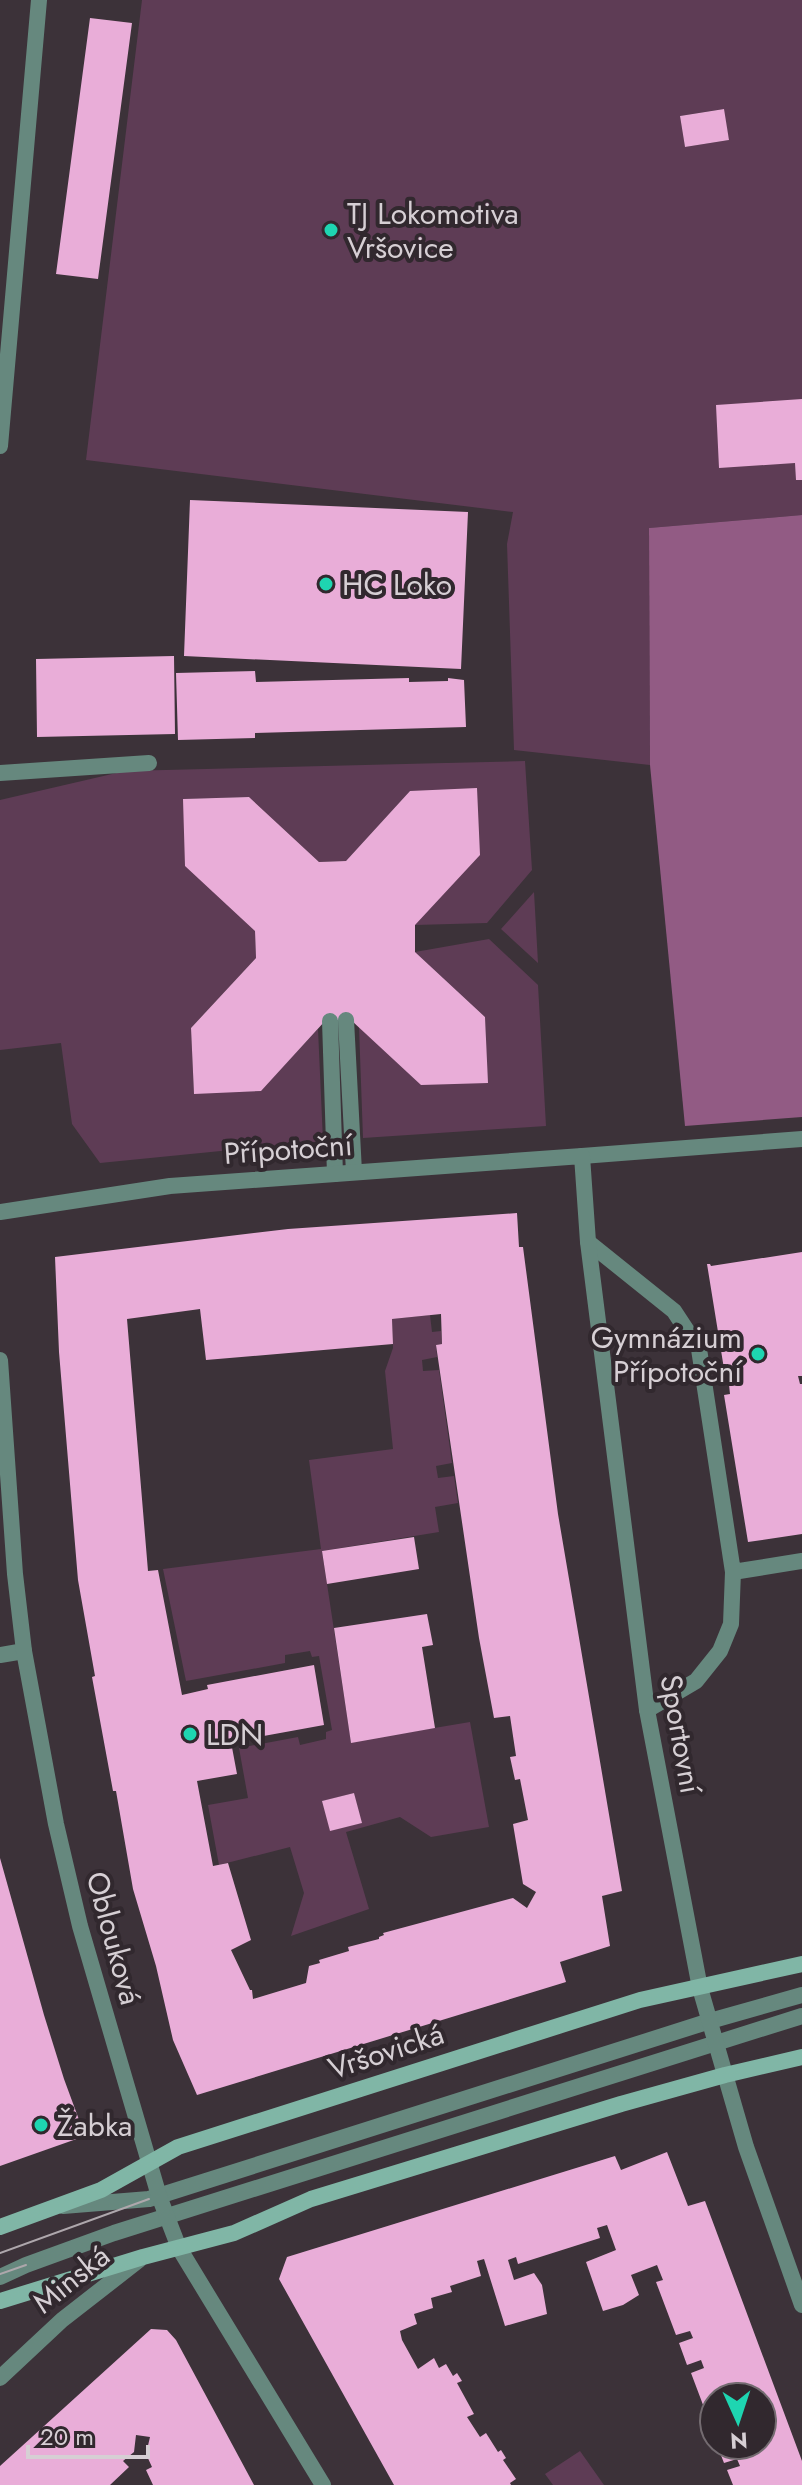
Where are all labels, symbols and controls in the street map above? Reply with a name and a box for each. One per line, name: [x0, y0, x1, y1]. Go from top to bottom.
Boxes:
place label: TJ Lokomotiva Vršovice: [347, 192, 519, 269]
marker: TJ Lokomotiva Vršovice: [322, 221, 340, 239]
place label: HC Loko: [342, 563, 452, 606]
marker: HC Loko: [317, 575, 335, 593]
street label: Přípotoční: [222, 1123, 355, 1175]
place label: Gymnázium Přípotoční: [591, 1316, 743, 1393]
marker: Gymnázium Přípotoční: [749, 1345, 767, 1363]
street label: Sportovní: [649, 1671, 713, 1798]
place label: LDN: [206, 1713, 263, 1756]
marker: LDN: [181, 1725, 199, 1743]
street label: Oblouková: [76, 1867, 152, 2009]
street label: Vršovická: [323, 2012, 449, 2090]
place label: Žabka: [57, 2104, 133, 2147]
marker: Žabka: [32, 2116, 50, 2134]
street label: Minská: [23, 2235, 119, 2323]
north arrow: [698, 2381, 778, 2461]
scale bar: [28, 2409, 148, 2459]
text: 20 m: [40, 2419, 94, 2454]
text: N: [729, 2425, 749, 2457]

